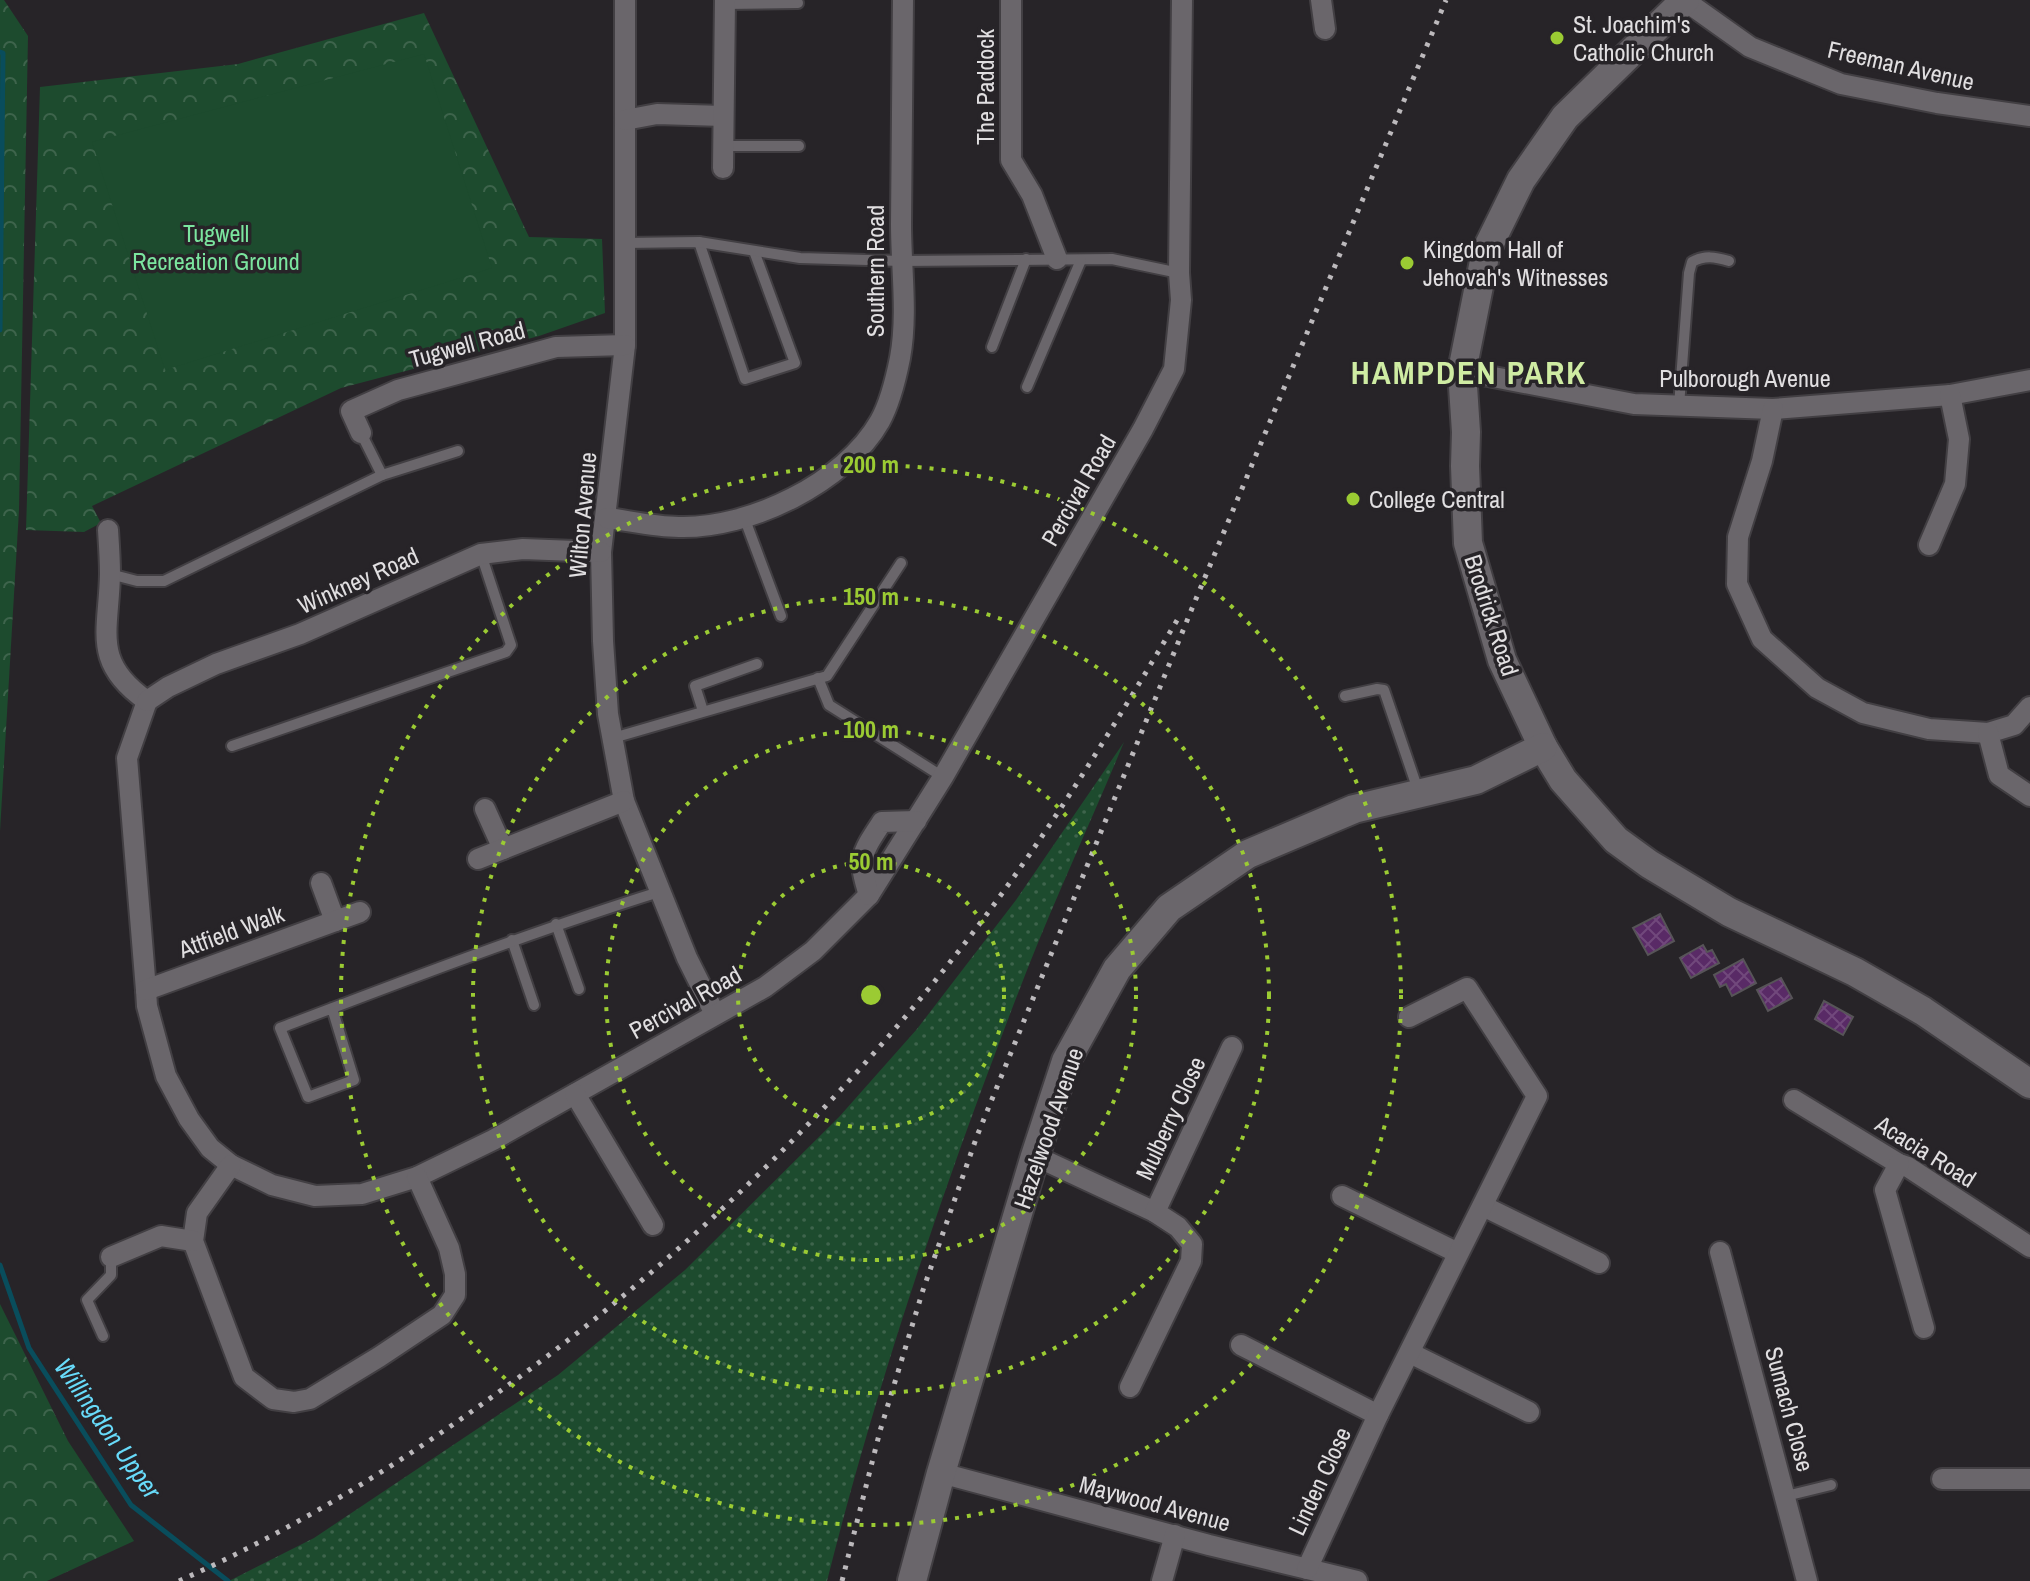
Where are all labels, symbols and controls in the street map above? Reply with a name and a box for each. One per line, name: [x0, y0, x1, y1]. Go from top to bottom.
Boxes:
place label: St. Joachim's Catholic Church: [1573, 8, 1714, 68]
street label: The Paddock: [969, 29, 1001, 145]
marker: St. Joachim's Catholic Church: [1548, 29, 1566, 47]
street label: Freeman Avenue: [1825, 33, 1977, 97]
street label: Southern Road: [859, 205, 891, 337]
park label: Tugwell Recreation Ground: [132, 217, 300, 277]
place label: Kingdom Hall of Jehovah's Witnesses: [1423, 233, 1608, 293]
marker: Kingdom Hall of Jehovah's Witnesses: [1398, 254, 1416, 272]
street label: Tugwell Road: [406, 313, 528, 375]
district label: HAMPDEN PARK: [1351, 351, 1587, 394]
street label: Pulborough Avenue: [1659, 362, 1831, 394]
street label: Percival Road: [1033, 428, 1123, 552]
text: 200 m: [843, 448, 899, 480]
street label: Wilton Avenue: [561, 451, 603, 579]
place label: College Central: [1369, 483, 1505, 515]
marker: College Central: [1344, 490, 1362, 508]
street label: Winkney Road: [293, 539, 423, 621]
street label: Brodrick Road: [1457, 550, 1527, 680]
text: 150 m: [843, 580, 899, 612]
text: 100 m: [843, 713, 899, 745]
text: 50 m: [849, 845, 893, 877]
street label: Attfield Walk: [173, 897, 288, 965]
street label: Percival Road: [623, 958, 747, 1046]
centre of rings: [857, 981, 885, 1009]
street label: Hazelwood Avenue: [1005, 1043, 1091, 1213]
street label: Mulberry Close: [1128, 1051, 1212, 1185]
street label: Acacia Road: [1869, 1107, 1982, 1194]
street label: Sumach Close: [1758, 1343, 1822, 1475]
water label: Willingdon Upper: [47, 1351, 170, 1506]
street label: Linden Close: [1280, 1422, 1358, 1540]
street label: Maywood Avenue: [1076, 1467, 1234, 1539]

